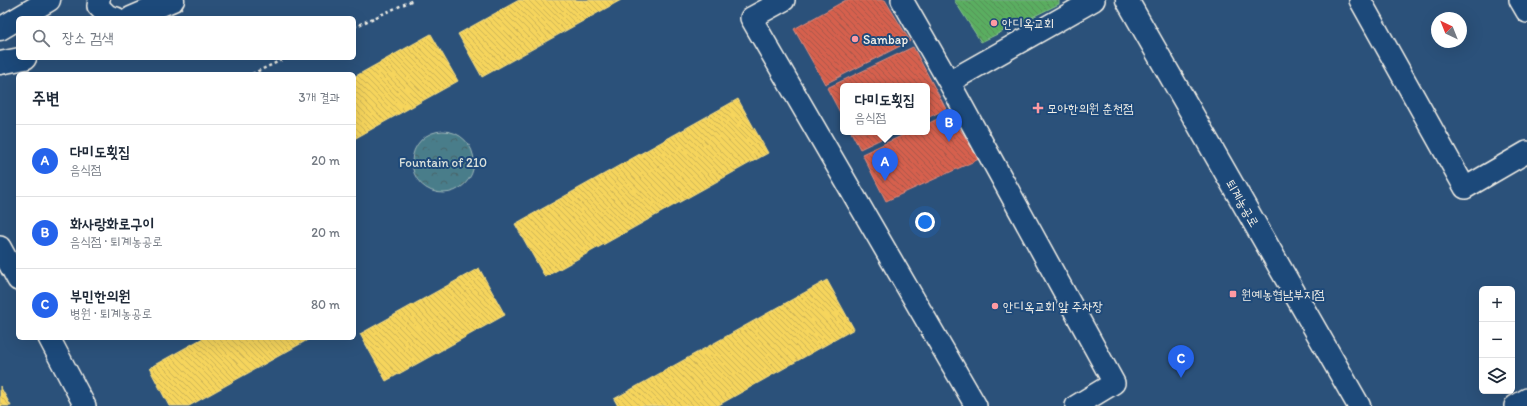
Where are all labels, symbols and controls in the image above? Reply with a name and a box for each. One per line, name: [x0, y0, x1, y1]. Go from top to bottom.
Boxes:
north arrow: [1431, 12, 1467, 48]
search box: [16, 16, 356, 60]
place label: 안디옥교회: [1002, 16, 1054, 31]
marker: 안디옥교회: [989, 18, 999, 28]
icon: search: [30, 27, 52, 49]
text: 장소 검색: [62, 29, 114, 47]
place label: Sambap: [863, 32, 908, 47]
marker: Sambap: [850, 34, 860, 44]
popup: [840, 83, 930, 135]
text: 주변: [32, 88, 59, 108]
text: 3개 결과: [299, 90, 340, 105]
text: 다미도횟집: [855, 91, 915, 109]
place label: 모아한의원 춘천점: [1047, 101, 1134, 116]
marker: 모아한의원 춘천점: [1032, 102, 1044, 114]
pin: B: [936, 109, 962, 142]
text: 음식점: [855, 110, 886, 125]
text: 다미도횟집: [70, 143, 130, 161]
pin: A: [872, 148, 898, 181]
text: A: [41, 153, 49, 168]
text: 20 m: [311, 153, 340, 168]
park label: Fountain of 210: [399, 155, 487, 170]
text: 음식점: [70, 162, 101, 177]
street label: 퇴계농공로: [1223, 177, 1262, 230]
your location: [915, 212, 935, 232]
text: 화사랑화로구이: [70, 215, 155, 233]
text: B: [41, 225, 49, 240]
text: 20 m: [311, 225, 340, 240]
text: 음식점 · 퇴계농공로: [70, 234, 163, 249]
map controls: [1479, 286, 1515, 394]
button: +: [1479, 286, 1515, 322]
text: 부민한의원: [70, 287, 130, 305]
place label: 원예농협남부지점: [1241, 287, 1325, 302]
marker: 원예농협남부지점: [1228, 289, 1238, 299]
text: C: [41, 297, 49, 312]
text: 80 m: [311, 297, 340, 312]
place label: 안디옥교회 앞 주차장: [1003, 299, 1103, 314]
marker: 안디옥교회 앞 주차장: [990, 301, 1000, 311]
text: 병원 · 퇴계농공로: [70, 306, 152, 321]
button: −: [1479, 322, 1515, 358]
pin: C: [1168, 345, 1194, 378]
button: layers: [1479, 358, 1515, 394]

